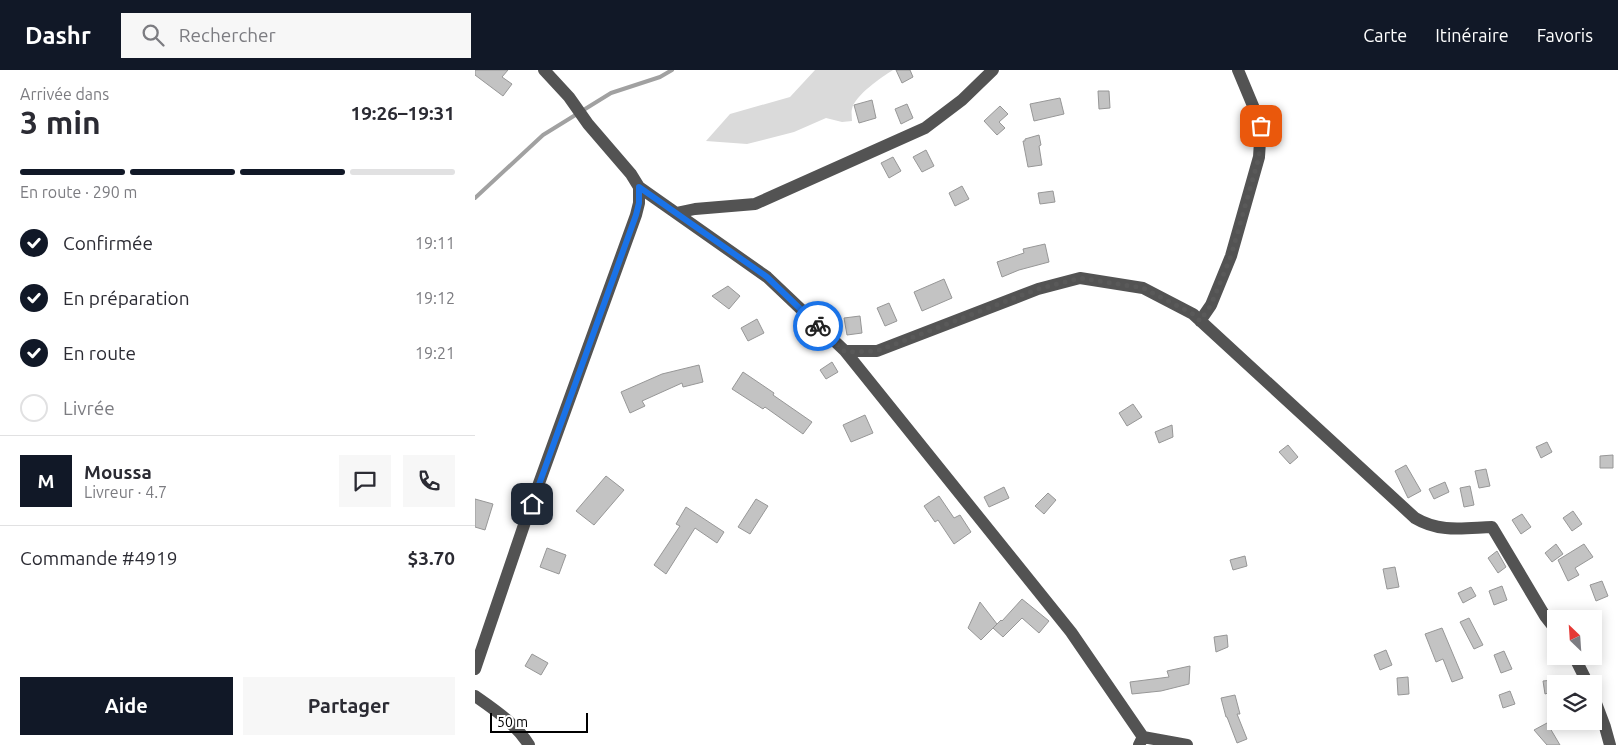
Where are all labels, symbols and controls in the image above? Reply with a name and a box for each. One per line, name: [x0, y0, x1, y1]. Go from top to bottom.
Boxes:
search box: [121, 13, 471, 58]
icon: search: [139, 21, 167, 49]
text: Dashr: [25, 22, 91, 49]
text: Rechercher: [179, 24, 276, 46]
text: Carte: [1363, 25, 1407, 45]
text: Itinéraire: [1435, 25, 1509, 45]
text: Favoris: [1537, 25, 1593, 45]
text: Arrivée dans: [20, 85, 109, 103]
text: 19:26–19:31: [350, 102, 455, 124]
text: 3 min: [20, 104, 101, 140]
pin: [1240, 105, 1282, 147]
icon: bag: [1247, 112, 1275, 140]
text: En route · 290 m: [20, 183, 137, 201]
icon: check: [20, 229, 48, 257]
text: Confirmée: [63, 232, 153, 254]
text: 19:11: [415, 234, 455, 252]
icon: check: [20, 284, 48, 312]
text: En préparation: [63, 287, 190, 309]
text: 19:12: [415, 289, 455, 307]
courier: [793, 301, 843, 351]
icon: bike: [804, 312, 832, 340]
icon: check: [20, 339, 48, 367]
text: En route: [63, 342, 136, 364]
text: 19:21: [415, 344, 455, 362]
text: Livrée: [63, 397, 115, 419]
button: chat: [339, 455, 391, 507]
button: phone: [403, 455, 455, 507]
text: Moussa: [84, 461, 152, 483]
text: M: [38, 470, 54, 492]
text: Livreur · 4.7: [84, 483, 167, 501]
pin: [511, 483, 553, 525]
icon: home: [518, 490, 546, 518]
text: Commande #4919: [20, 547, 177, 569]
text: $3.70: [407, 547, 455, 569]
north arrow: [1547, 610, 1603, 665]
map controls: [1547, 610, 1602, 730]
button: layers: [1547, 675, 1602, 730]
button: Aide: [20, 677, 233, 735]
button: Partager: [243, 677, 455, 735]
scale bar: [490, 710, 587, 733]
text: 50 m: [497, 714, 528, 730]

